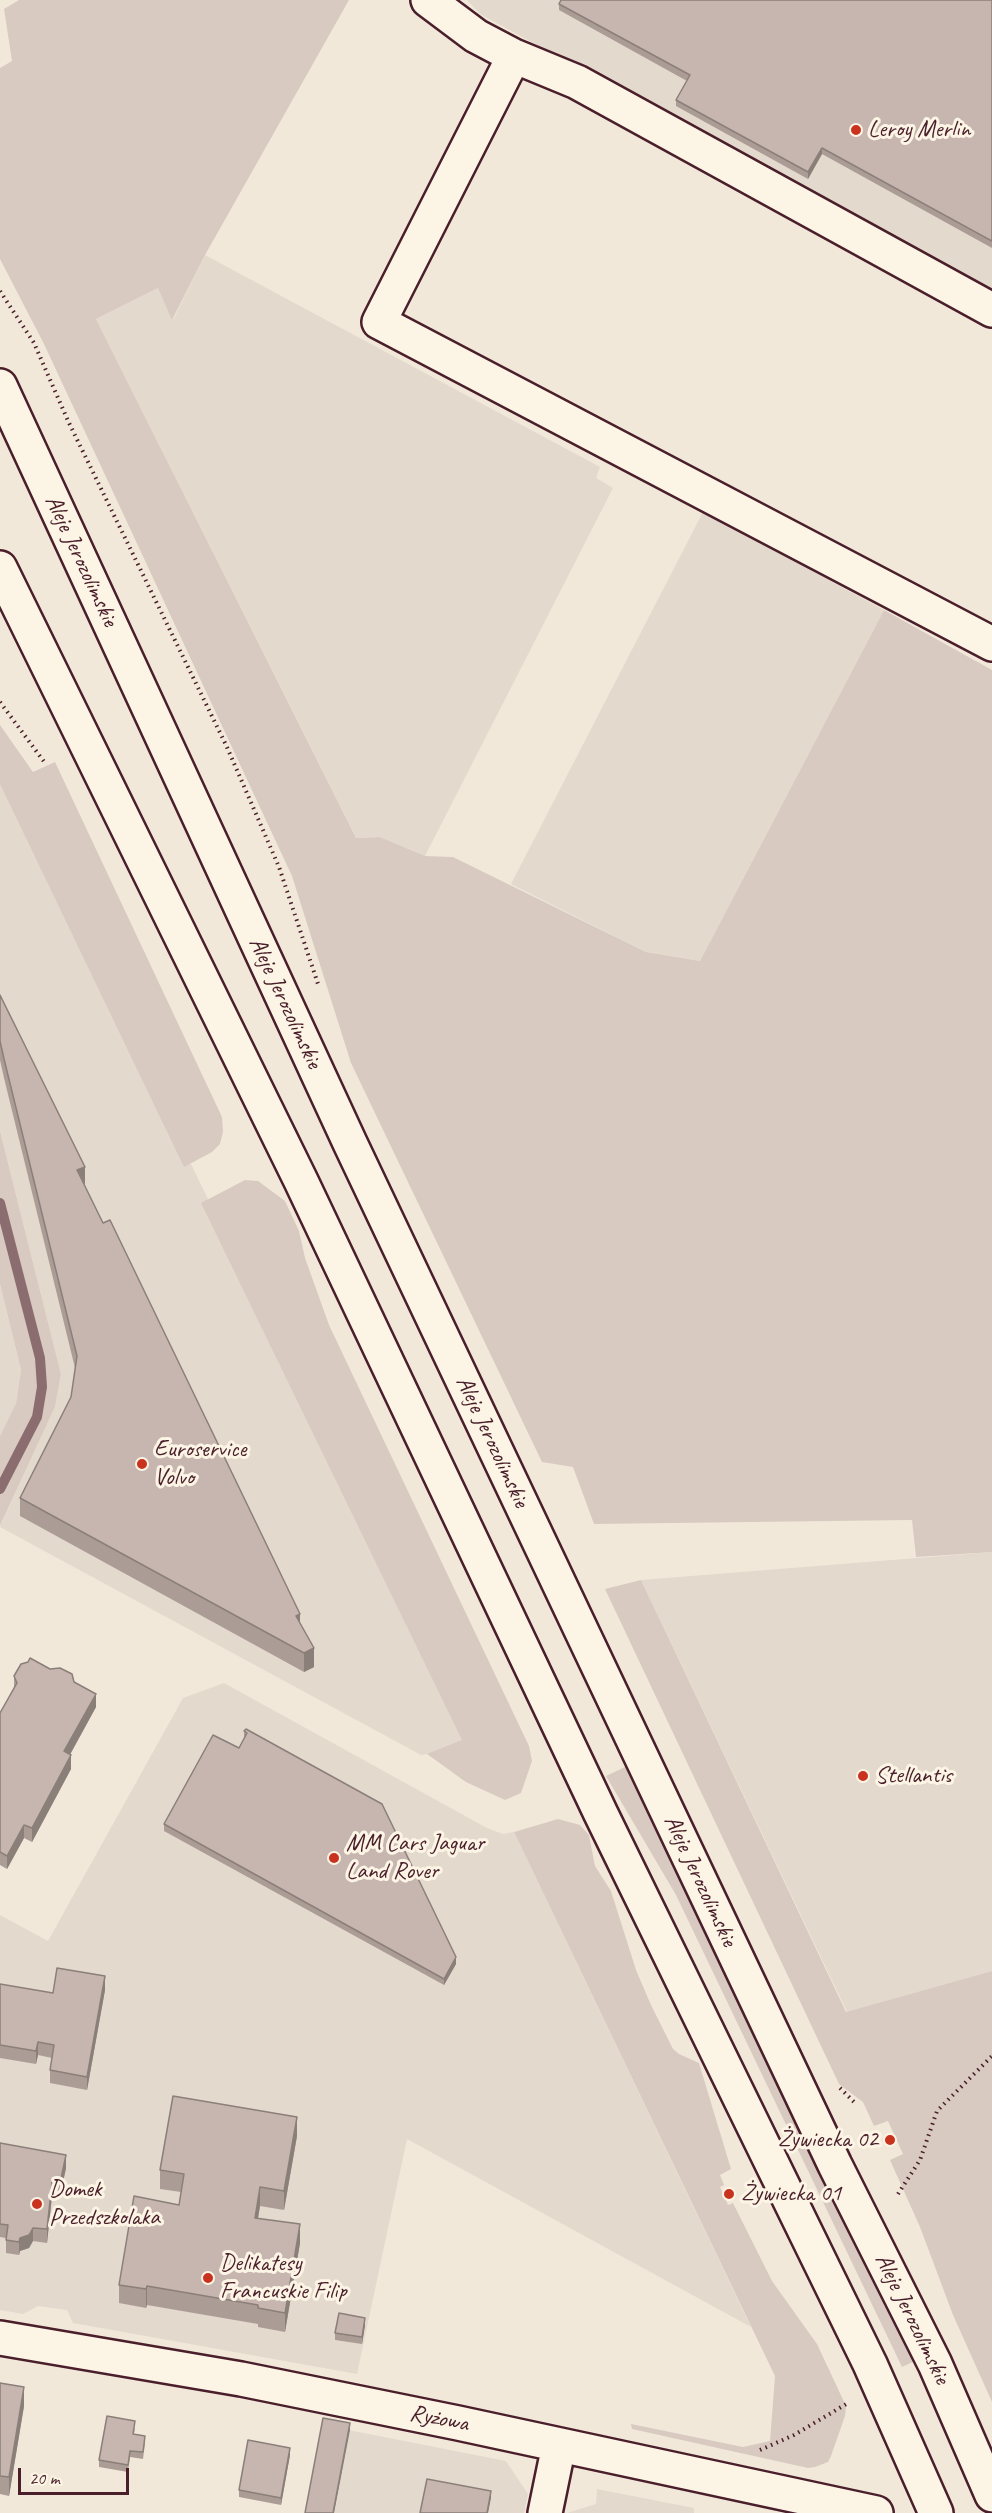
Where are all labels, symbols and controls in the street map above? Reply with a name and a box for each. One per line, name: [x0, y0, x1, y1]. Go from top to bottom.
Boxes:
place label: Leroy Merlin: [868, 116, 970, 144]
marker: Leroy Merlin: [849, 123, 863, 137]
street label: Aleje Jerozolimskie: [38, 491, 124, 631]
street label: Aleje Jerozolimskie: [242, 933, 328, 1073]
street label: Aleje Jerozolimskie: [449, 1372, 535, 1512]
place label: Euroservice Volvo: [154, 1436, 246, 1492]
marker: Euroservice Volvo: [135, 1457, 149, 1471]
place label: Stellantis: [875, 1762, 952, 1790]
marker: Stellantis: [856, 1769, 870, 1783]
street label: Aleje Jerozolimskie: [657, 1811, 743, 1951]
place label: MM Cars Jaguar Land Rover: [346, 1830, 484, 1886]
marker: MM Cars Jaguar Land Rover: [327, 1851, 341, 1865]
place label: Żywiecka 02: [778, 2126, 878, 2154]
marker: Żywiecka 02: [883, 2133, 897, 2147]
place label: Domek Przedszkolaka: [49, 2176, 160, 2232]
place label: Żywiecka 01: [741, 2180, 841, 2208]
marker: Żywiecka 01: [722, 2187, 736, 2201]
marker: Domek Przedszkolaka: [30, 2197, 44, 2211]
street label: Aleje Jerozolimskie: [868, 2249, 956, 2389]
place label: Delikatesy Francuskie Filip: [220, 2250, 347, 2306]
marker: Delikatesy Francuskie Filip: [201, 2271, 215, 2285]
street label: Ryżowa: [407, 2399, 471, 2439]
scale bar: [21, 2456, 132, 2494]
text: 20 m: [29, 2467, 60, 2489]

